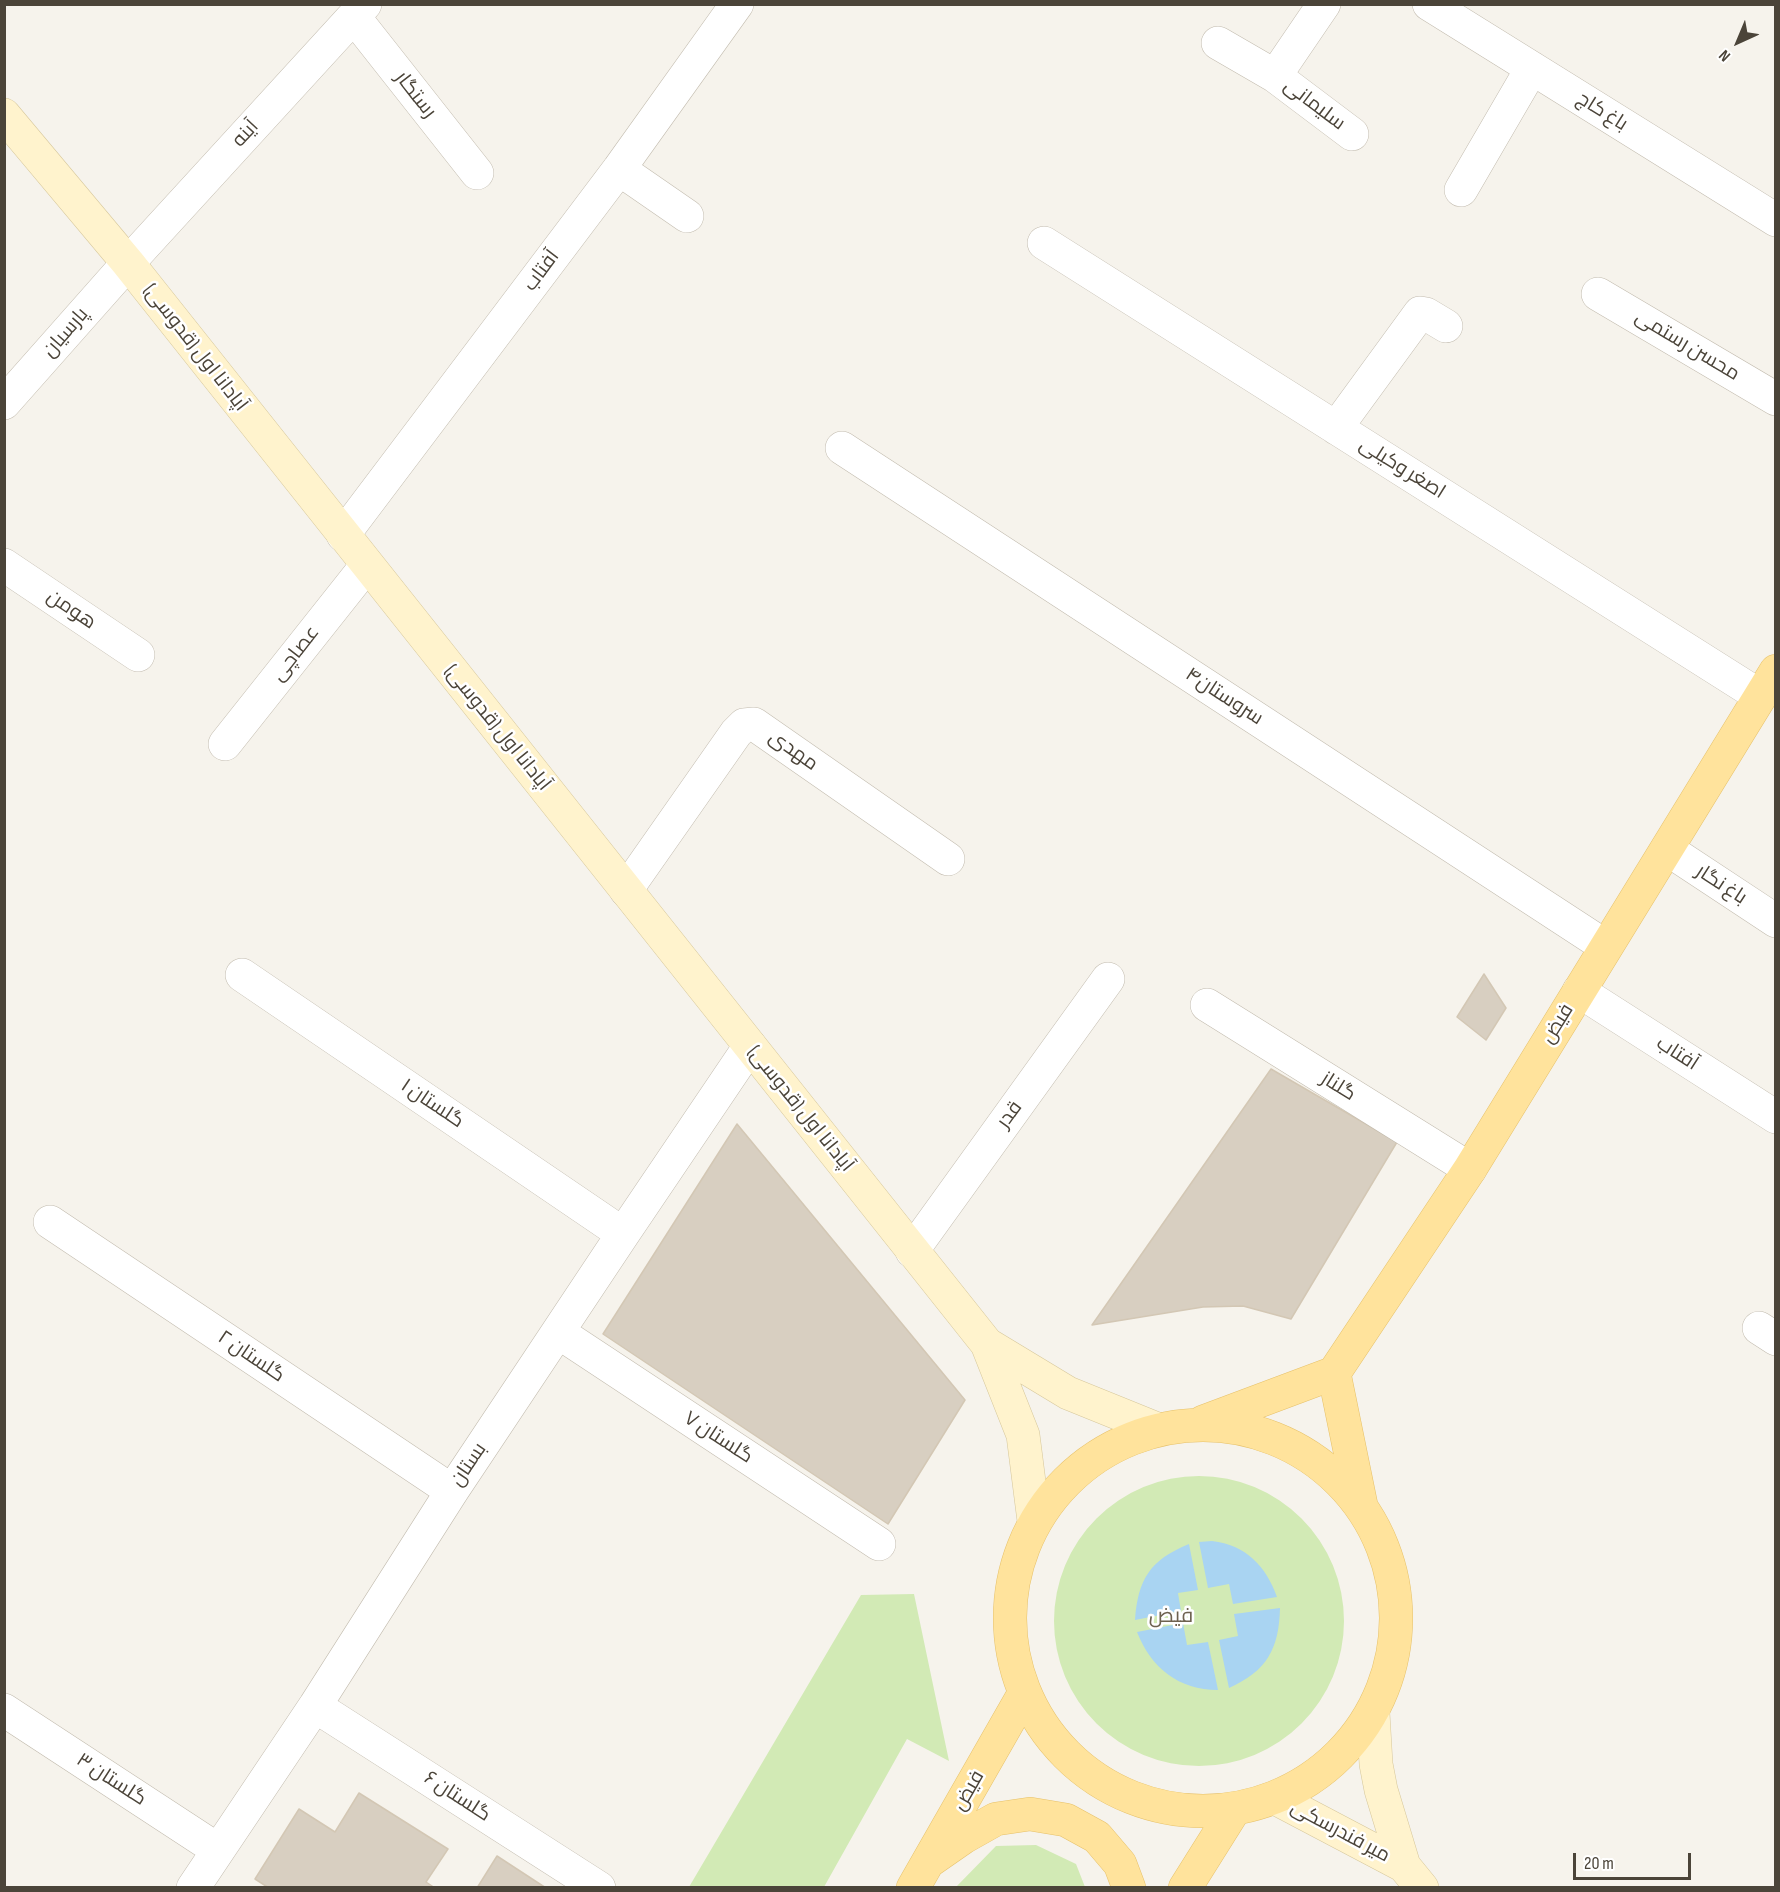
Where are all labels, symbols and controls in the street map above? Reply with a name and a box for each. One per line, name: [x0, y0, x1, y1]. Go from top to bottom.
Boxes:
north arrow: [1708, 12, 1768, 72]
text: N: [1715, 46, 1735, 65]
street label: رستگار: [389, 67, 441, 123]
street label: سلیمانی: [1278, 74, 1350, 136]
street label: باغ کاج: [1572, 87, 1632, 137]
street label: آینه: [228, 116, 264, 152]
street label: آفتاب: [519, 246, 565, 296]
street label: آپادانا اول (قدوسی): [138, 279, 252, 417]
street label: پارسیان: [38, 303, 94, 363]
street label: محسن رستمی: [1630, 305, 1744, 387]
street label: اصغر وکیلی: [1355, 433, 1449, 505]
street label: هومن: [42, 585, 100, 635]
street label: عصاچی: [267, 622, 325, 686]
street label: آپادانا اول (قدوسی): [439, 660, 555, 796]
street label: سروستان۴: [1181, 663, 1267, 731]
street label: مهدی: [764, 725, 822, 777]
street label: باغ نگار: [1691, 860, 1751, 910]
street label: فیض: [1537, 1000, 1579, 1048]
street label: آفتاب: [1652, 1032, 1702, 1076]
street label: آپادانا اول (قدوسی): [742, 1041, 858, 1177]
street label: گلناز: [1316, 1067, 1360, 1107]
street label: گلستان ۱: [396, 1074, 468, 1134]
street label: قدر: [992, 1097, 1028, 1133]
street label: گلستان ۲: [213, 1326, 289, 1388]
street label: گلستان ۷: [679, 1407, 757, 1469]
street label: بستان: [446, 1439, 492, 1491]
district label: فیض: [1149, 1604, 1193, 1630]
street label: گلستان ۳: [71, 1749, 151, 1811]
street label: گلستان ۶: [419, 1767, 495, 1827]
street label: فیض: [948, 1767, 990, 1815]
street label: میر فندرسکی: [1286, 1796, 1394, 1868]
scale bar: [1576, 1841, 1694, 1879]
text: 20 m: [1584, 1853, 1614, 1874]

